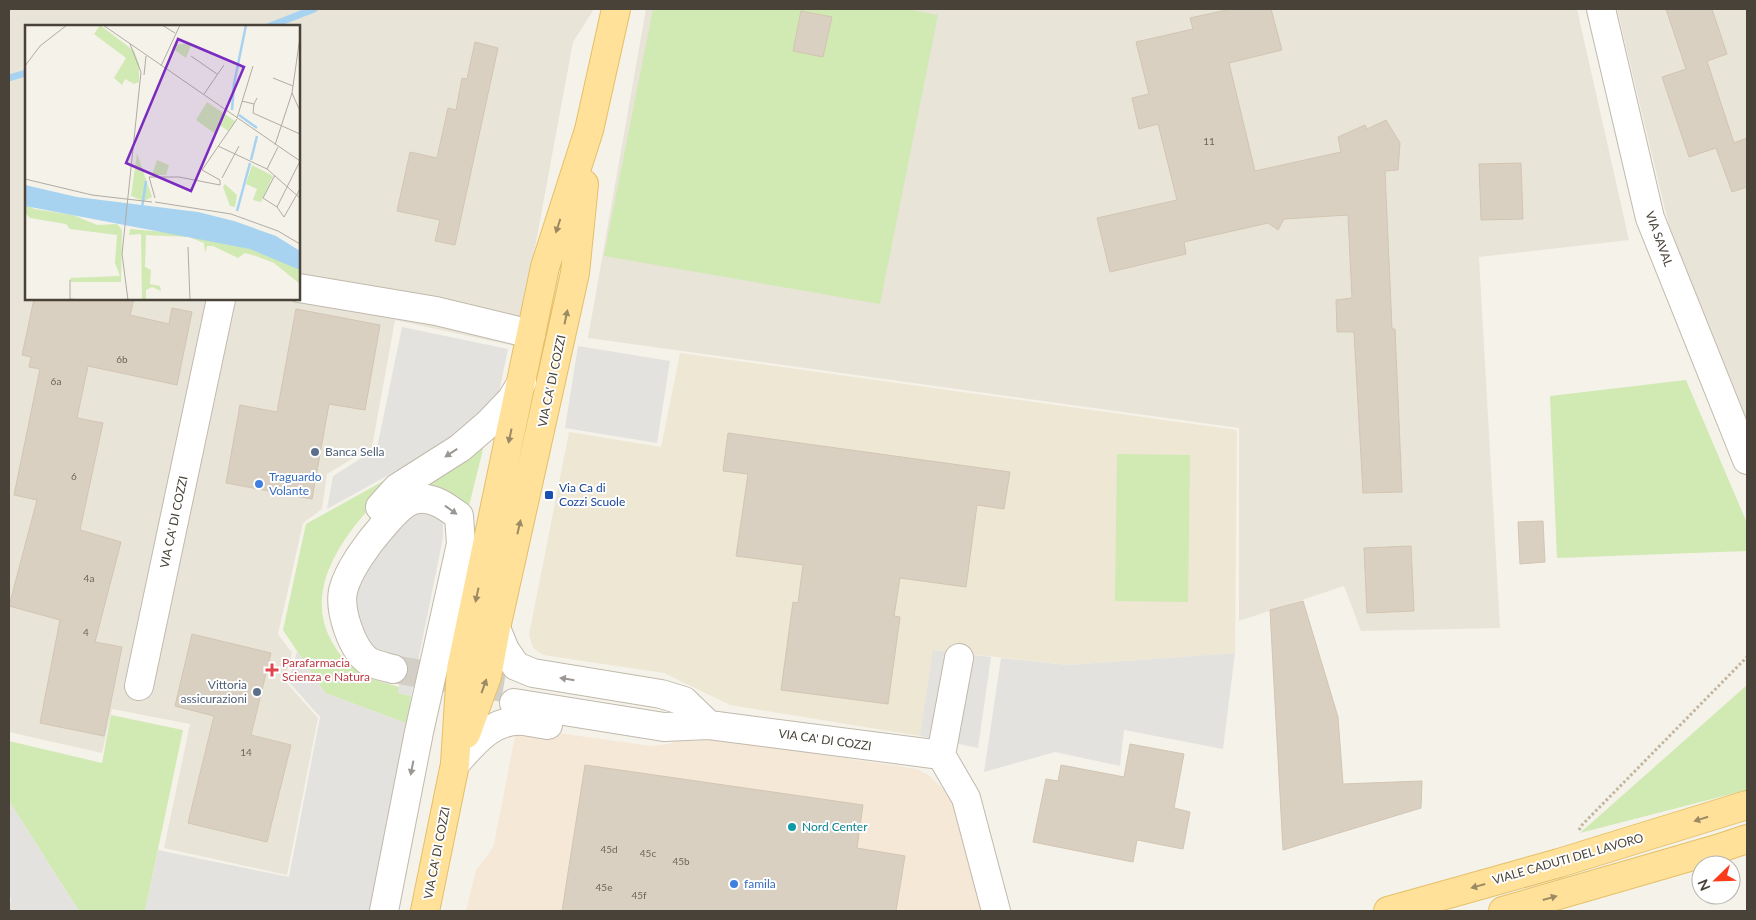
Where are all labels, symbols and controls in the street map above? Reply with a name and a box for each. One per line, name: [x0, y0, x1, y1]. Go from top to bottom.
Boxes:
inset map: [25, 25, 300, 300]
house number: 11: [1203, 135, 1215, 147]
street label: VIA SAVAL: [1643, 209, 1676, 269]
one-way arrow: [554, 219, 562, 234]
one-way arrow: [562, 309, 570, 325]
street label: VIA CA' DI COZZI: [534, 333, 569, 428]
house number: 6b: [116, 353, 128, 365]
house number: 6a: [51, 375, 61, 387]
one-way arrow: [506, 428, 514, 444]
place label: Banca Sella: [325, 444, 385, 459]
marker: Banca Sella: [309, 446, 321, 458]
one-way arrow: [444, 449, 458, 458]
place label: Traguardo Volante: [269, 469, 322, 498]
house number: 6: [71, 470, 77, 482]
street label: VIA CA' DI COZZI: [156, 474, 191, 569]
marker: Traguardo Volante: [253, 478, 265, 490]
place label: Via Ca di Cozzi Scuole: [559, 480, 625, 509]
marker: Via Ca di Cozzi Scuole: [543, 489, 555, 501]
one-way arrow: [444, 505, 458, 515]
one-way arrow: [515, 520, 523, 535]
house number: 4a: [84, 572, 94, 584]
one-way arrow: [472, 587, 480, 603]
house number: 4: [83, 626, 89, 638]
place label: Parafarmacia Scienza e Natura: [282, 655, 370, 684]
marker: Parafarmacia Scienza e Natura: [266, 664, 278, 676]
one-way arrow: [558, 674, 574, 682]
place label: Vittoria assicurazioni: [180, 677, 247, 706]
one-way arrow: [480, 678, 488, 693]
marker: Vittoria assicurazioni: [251, 686, 263, 698]
street label: VIA CA' DI COZZI: [778, 726, 873, 753]
house number: 14: [240, 746, 252, 758]
one-way arrow: [408, 760, 416, 776]
street label: VIA CA' DI COZZI: [420, 805, 453, 900]
one-way arrow: [1693, 816, 1708, 824]
place label: Nord Center: [802, 819, 868, 834]
marker: Nord Center: [786, 821, 798, 833]
street label: VIALE CADUTI DEL LAVORO: [1491, 830, 1646, 887]
house number: 45d: [600, 843, 618, 855]
house number: 45c: [640, 847, 656, 859]
house number: 45b: [672, 855, 690, 867]
north arrow: [1691, 855, 1741, 905]
place label: famila: [744, 876, 776, 891]
text: N: [1694, 877, 1714, 894]
marker: famila: [728, 878, 740, 890]
house number: 45e: [596, 881, 612, 893]
one-way arrow: [1470, 882, 1485, 890]
house number: 45f: [631, 889, 647, 901]
one-way arrow: [1543, 893, 1558, 901]

